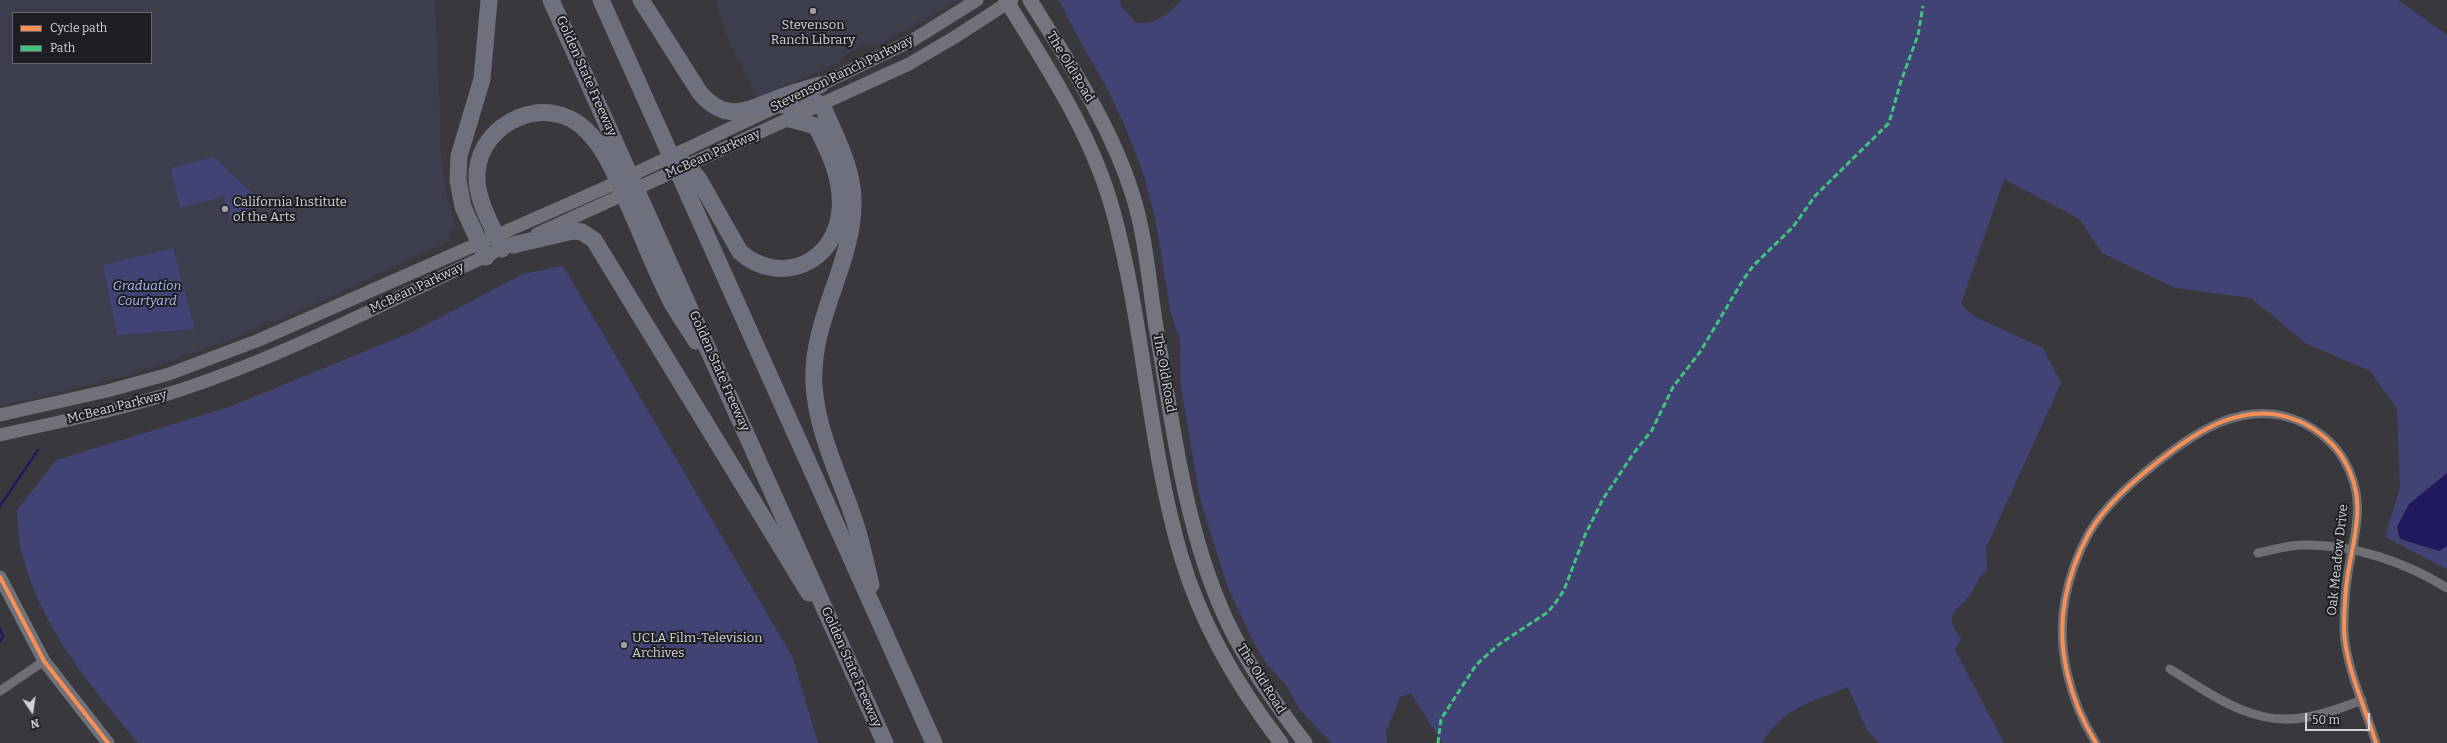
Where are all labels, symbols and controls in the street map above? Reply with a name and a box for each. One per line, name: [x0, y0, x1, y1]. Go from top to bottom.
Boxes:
marker: Stevenson Ranch Library: [808, 6, 818, 16]
legend: [12, 12, 152, 64]
street label: Golden State Freeway: [552, 13, 620, 139]
place label: Stevenson Ranch Library: [771, 17, 855, 48]
text: Cycle path: [50, 21, 107, 35]
street label: The Old Road: [1043, 29, 1097, 105]
street label: Stevenson Ranch Parkway: [768, 33, 916, 115]
text: Path: [50, 41, 75, 55]
street label: McBean Parkway: [663, 126, 763, 182]
place label: California Institute of the Arts: [233, 194, 347, 225]
marker: California Institute of the Arts: [220, 204, 230, 214]
street label: McBean Parkway: [367, 259, 467, 317]
park label: Graduation Courtyard: [113, 278, 181, 309]
street label: Golden State Freeway: [685, 308, 753, 434]
street label: The Old Road: [1149, 333, 1179, 413]
street label: McBean Parkway: [65, 387, 169, 427]
street label: Oak Meadow Drive: [2324, 503, 2352, 617]
street label: Golden State Freeway: [817, 604, 885, 730]
place label: UCLA Film-Television Archives: [632, 630, 762, 661]
marker: UCLA Film-Television Archives: [619, 640, 629, 650]
street label: The Old Road: [1233, 641, 1289, 717]
north arrow: [12, 691, 52, 731]
scale bar: [2307, 705, 2372, 731]
text: 50 m: [2312, 713, 2340, 727]
text: N: [29, 716, 40, 730]

